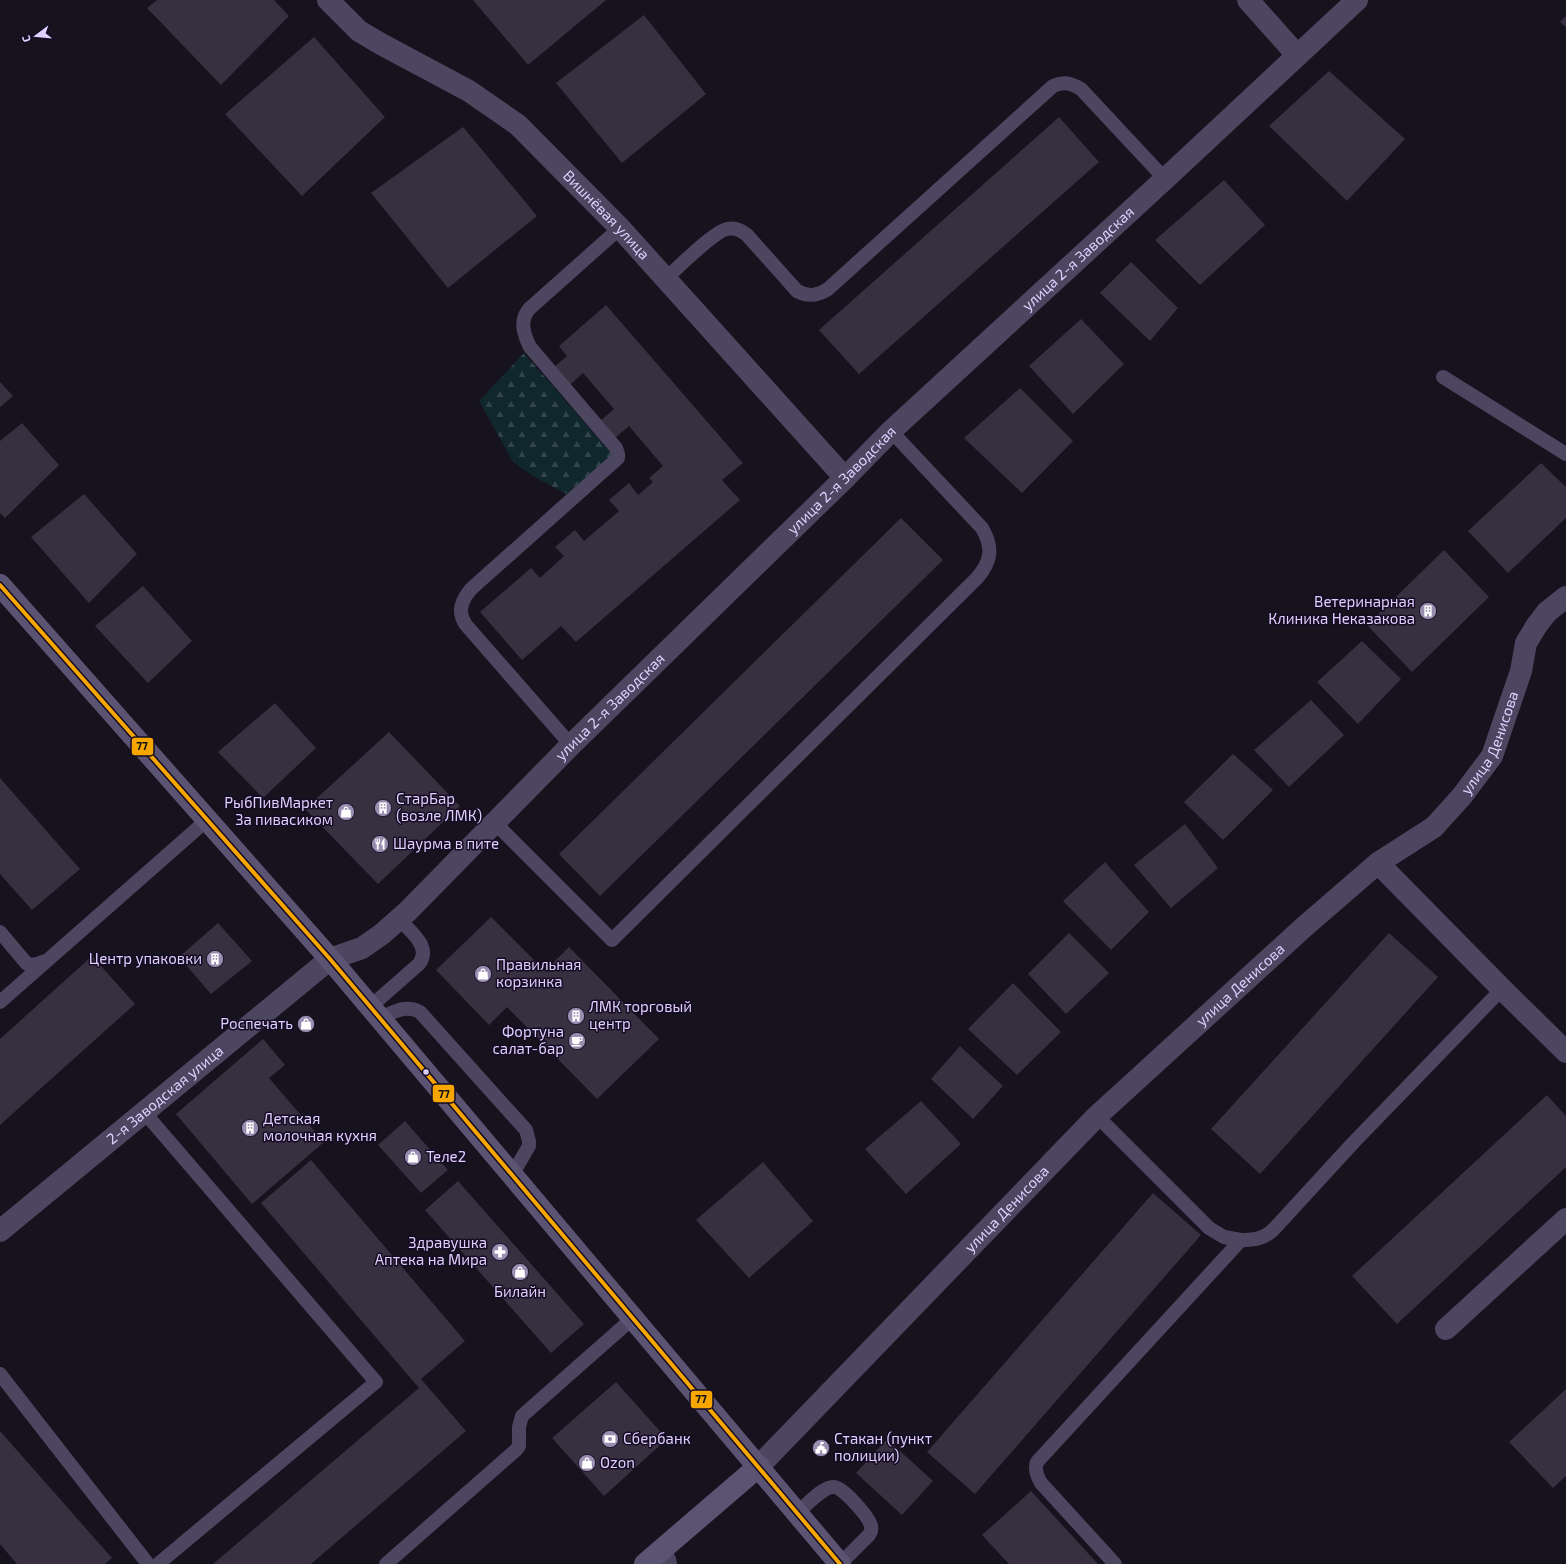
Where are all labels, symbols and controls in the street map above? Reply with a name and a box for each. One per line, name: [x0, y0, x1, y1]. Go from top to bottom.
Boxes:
north arrow: [16, 16, 56, 56]
text: С: [19, 33, 33, 44]
street label: Вишнёвая улица: [560, 166, 654, 263]
street label: улица 2-я Заводская: [1018, 202, 1137, 315]
street label: улица 2-я Заводская: [783, 422, 899, 538]
place label: Ветеринарная Клиника Неказакова: [1268, 592, 1415, 627]
building icon: Ветеринарная Клиника Неказакова: [1418, 601, 1438, 621]
street label: улица 2-я Заводская: [551, 649, 668, 764]
street label: улица Денисова: [1456, 689, 1521, 798]
line badge: 77: [131, 737, 154, 756]
text: 77: [136, 739, 148, 752]
place label: СтарБар (возле ЛМК): [396, 789, 482, 824]
place label: РыбПивМаркет За пивасиком: [224, 793, 333, 828]
building icon: СтарБар (возле ЛМК): [373, 798, 393, 818]
shop icon: РыбПивМаркет За пивасиком: [336, 802, 356, 822]
restaurant icon: Шаурма в пите: [370, 834, 390, 854]
place label: Шаурма в пите: [393, 834, 499, 853]
street label: улица Денисова: [1192, 939, 1288, 1030]
place label: Центр упаковки: [89, 949, 202, 968]
building icon: Центр упаковки: [205, 949, 225, 969]
place label: Правильная корзинка: [496, 955, 582, 990]
shop icon: Правильная корзинка: [473, 964, 493, 984]
place label: ЛМК торговый центр: [589, 997, 692, 1032]
building icon: ЛМК торговый центр: [566, 1006, 586, 1026]
place label: Роспечать: [220, 1014, 293, 1032]
shop icon: Роспечать: [296, 1014, 316, 1034]
place label: Фортуна салат-бар: [492, 1022, 564, 1057]
cafe icon: Фортуна салат-бар: [567, 1031, 587, 1051]
street label: 2-я Заводская улица: [103, 1041, 226, 1147]
unlabelled marker: [421, 1067, 431, 1077]
line badge: 77: [432, 1084, 455, 1103]
text: 77: [438, 1087, 450, 1100]
place label: Детская молочная кухня: [263, 1109, 377, 1145]
building icon: Детская молочная кухня: [240, 1118, 260, 1138]
shop icon: Теле2: [403, 1147, 423, 1167]
place label: Теле2: [426, 1147, 466, 1165]
street label: улица Денисова: [960, 1161, 1052, 1256]
place label: Здравушка Аптека на Мира: [375, 1233, 487, 1268]
pharmacy icon: Здравушка Аптека на Мира: [490, 1242, 510, 1262]
shop icon: Билайн: [510, 1262, 530, 1282]
place label: Билайн: [494, 1282, 546, 1300]
line badge: 77: [690, 1390, 713, 1409]
text: 77: [695, 1392, 707, 1405]
bank icon: Сбербанк: [600, 1429, 620, 1449]
place label: Сбербанк: [623, 1429, 691, 1447]
place label: Стакан (пункт полиции): [834, 1429, 932, 1464]
public building icon: Стакан (пункт полиции): [811, 1438, 831, 1458]
shop icon: Ozon: [577, 1453, 597, 1473]
place label: Ozon: [600, 1453, 635, 1471]

